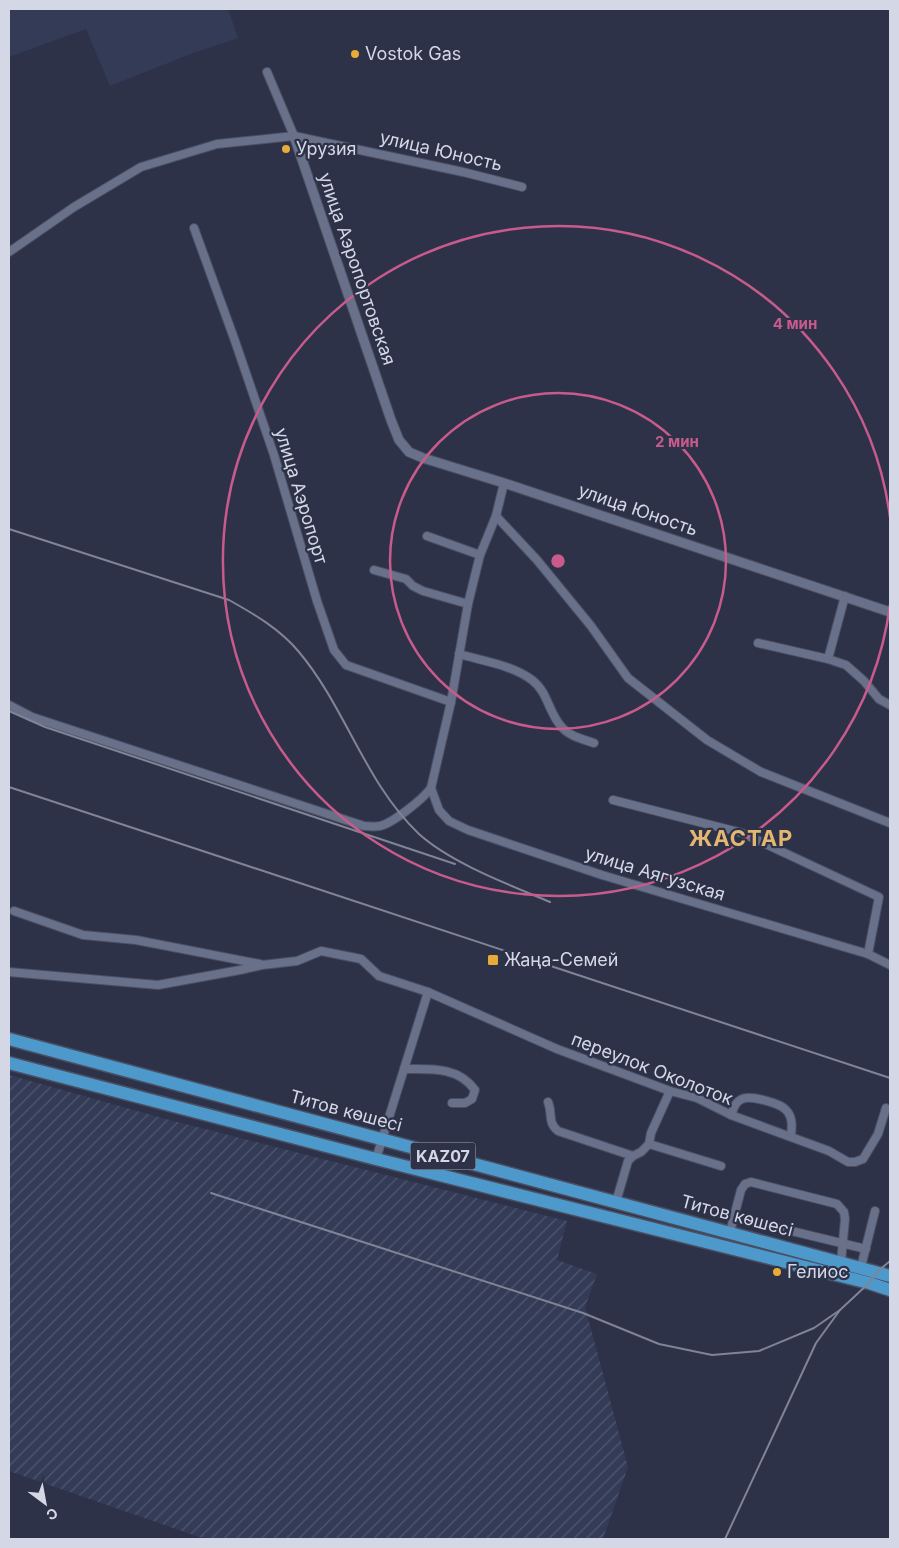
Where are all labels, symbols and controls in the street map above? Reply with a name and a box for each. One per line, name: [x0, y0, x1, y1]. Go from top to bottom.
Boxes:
place label: Vostok Gas: [365, 43, 461, 64]
marker: Vostok Gas: [349, 48, 361, 60]
street label: улица Юность: [378, 126, 504, 175]
place label: Урузия: [296, 138, 357, 159]
marker: Урузия: [280, 143, 292, 155]
street label: улица Аэропортовская: [315, 170, 400, 368]
text: 4 мин: [773, 314, 817, 333]
street label: улица Аэропорт: [271, 425, 332, 567]
text: 2 мин: [655, 432, 699, 451]
street label: улица Юность: [576, 479, 701, 540]
centre of rings: [549, 552, 567, 570]
district label: ЖАСТАР: [689, 825, 793, 851]
street label: улица Аягузская: [582, 842, 728, 905]
place label: Жаңа-Семей: [504, 949, 618, 970]
marker: Жаңа-Семей: [486, 953, 500, 967]
street label: переулок Околоток: [569, 1028, 736, 1109]
street label: Титов көшесі: [288, 1085, 405, 1136]
road number: KAZ07: [410, 1142, 476, 1170]
street label: Титов көшесі: [679, 1190, 796, 1241]
place label: Гелиос: [787, 1261, 849, 1282]
marker: Гелиос: [771, 1266, 783, 1278]
north arrow: [20, 1478, 70, 1528]
text: С: [43, 1504, 61, 1524]

